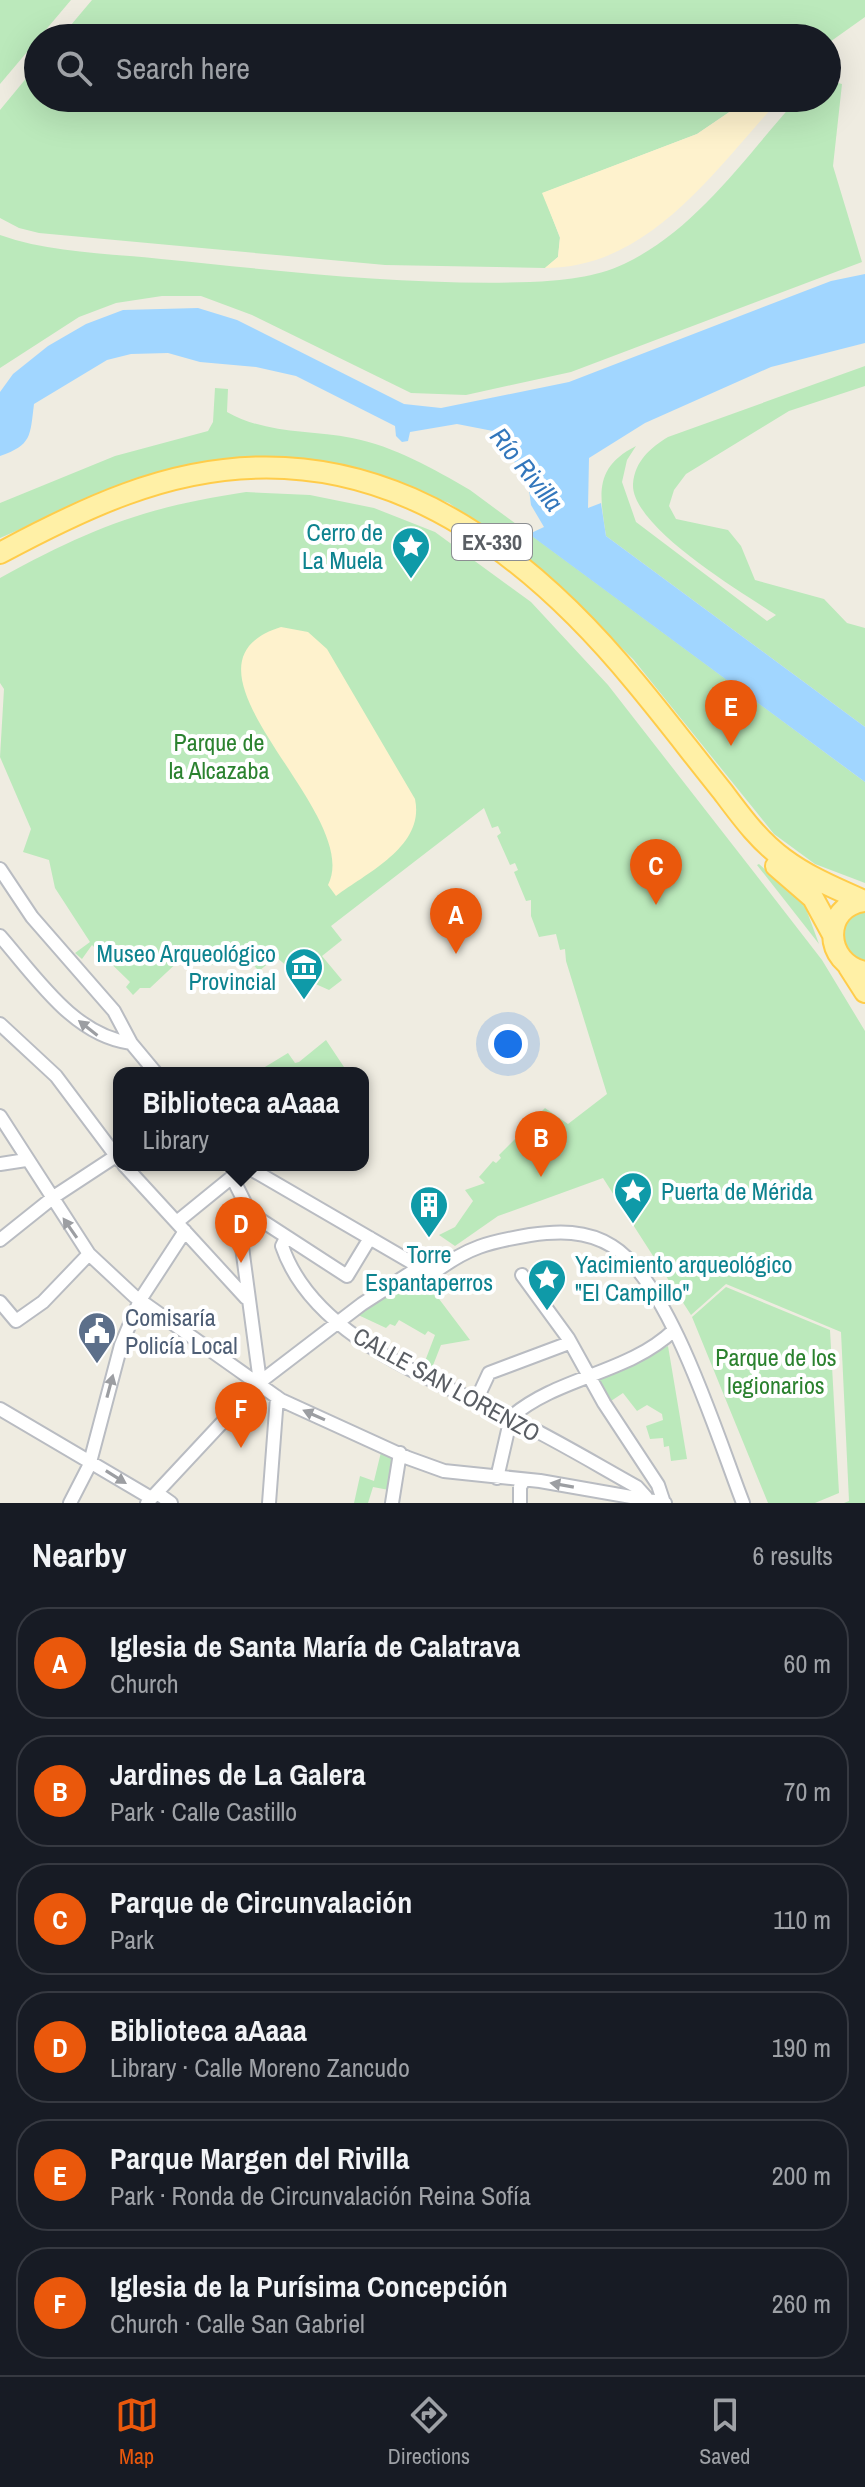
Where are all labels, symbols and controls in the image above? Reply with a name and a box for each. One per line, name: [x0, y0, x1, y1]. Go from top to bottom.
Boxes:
search box: [24, 24, 841, 112]
icon: search: [52, 46, 96, 90]
text: Search here: [116, 48, 250, 88]
water label: Río Rivilla: [482, 420, 572, 518]
place label: Cerro de La Muela: [302, 516, 383, 576]
road number: EX-330: [452, 524, 532, 560]
place icon: Cerro de La Muela: [390, 525, 432, 580]
pin: E: [705, 680, 757, 746]
park label: Parque de la Alcazaba: [169, 726, 269, 786]
pin: C: [630, 839, 682, 905]
pin: A: [430, 888, 482, 954]
place label: Museo Arqueológico Provincial: [97, 937, 276, 997]
museum icon: Museo Arqueológico Provincial: [283, 946, 325, 1001]
one-way arrow: [78, 1020, 98, 1036]
your location: [488, 1024, 528, 1064]
popup: [113, 1067, 369, 1171]
text: Biblioteca aAaaa: [143, 1082, 339, 1122]
pin: B: [515, 1111, 567, 1177]
text: Library: [143, 1122, 209, 1157]
place icon: Puerta de Mérida: [612, 1170, 654, 1225]
place label: Puerta de Mérida: [661, 1175, 813, 1207]
building icon: Torre Espantaperros: [408, 1184, 450, 1239]
pin: D: [215, 1197, 267, 1263]
one-way arrow: [63, 1218, 78, 1239]
place label: Torre Espantaperros: [365, 1238, 493, 1298]
place label: Yacimiento arqueológico "El Campillo": [575, 1248, 792, 1308]
place icon: Yacimiento arqueológico "El Campillo": [526, 1257, 568, 1312]
place label: Comisaría Policía Local: [125, 1301, 238, 1361]
public building icon: Comisaría Policía Local: [76, 1310, 118, 1365]
street label: CALLE SAN LORENZO: [348, 1319, 546, 1449]
park label: Parque de los legionarios: [715, 1341, 837, 1401]
one-way arrow: [104, 1373, 117, 1397]
pin: F: [215, 1382, 267, 1448]
one-way arrow: [303, 1408, 326, 1422]
one-way arrow: [105, 1469, 127, 1483]
one-way arrow: [549, 1478, 574, 1490]
text: Nearby: [32, 1532, 127, 1578]
text: 6 results: [752, 1538, 833, 1573]
text: Iglesia de Santa María de Calatrava: [110, 1626, 520, 1666]
text: A: [52, 1646, 68, 1681]
text: 60 m: [784, 1646, 831, 1681]
text: Church: [110, 1666, 179, 1701]
text: Jardines de La Galera: [110, 1754, 366, 1794]
text: B: [52, 1774, 68, 1809]
text: 70 m: [784, 1774, 831, 1809]
text: Park · Calle Castillo: [110, 1794, 297, 1829]
text: Parque de Circunvalación: [110, 1882, 412, 1922]
text: C: [52, 1902, 68, 1937]
text: 110 m: [773, 1902, 831, 1937]
text: Park: [110, 1922, 154, 1957]
text: Biblioteca aAaaa: [110, 2010, 307, 2050]
text: D: [52, 2030, 68, 2065]
text: 190 m: [772, 2030, 831, 2065]
text: Library · Calle Moreno Zancudo: [110, 2050, 410, 2085]
text: Parque Margen del Rivilla: [110, 2138, 409, 2178]
text: E: [53, 2158, 67, 2193]
text: 200 m: [772, 2158, 831, 2193]
text: Park · Ronda de Circunvalación Reina Sofía: [110, 2178, 531, 2213]
text: Iglesia de la Purísima Concepción: [110, 2266, 508, 2306]
text: F: [53, 2286, 67, 2321]
text: 260 m: [772, 2286, 831, 2321]
text: Church · Calle San Gabriel: [110, 2306, 365, 2341]
tab: Map: [115, 2393, 159, 2471]
tab: Directions: [388, 2393, 470, 2471]
tab: Saved: [699, 2393, 750, 2471]

